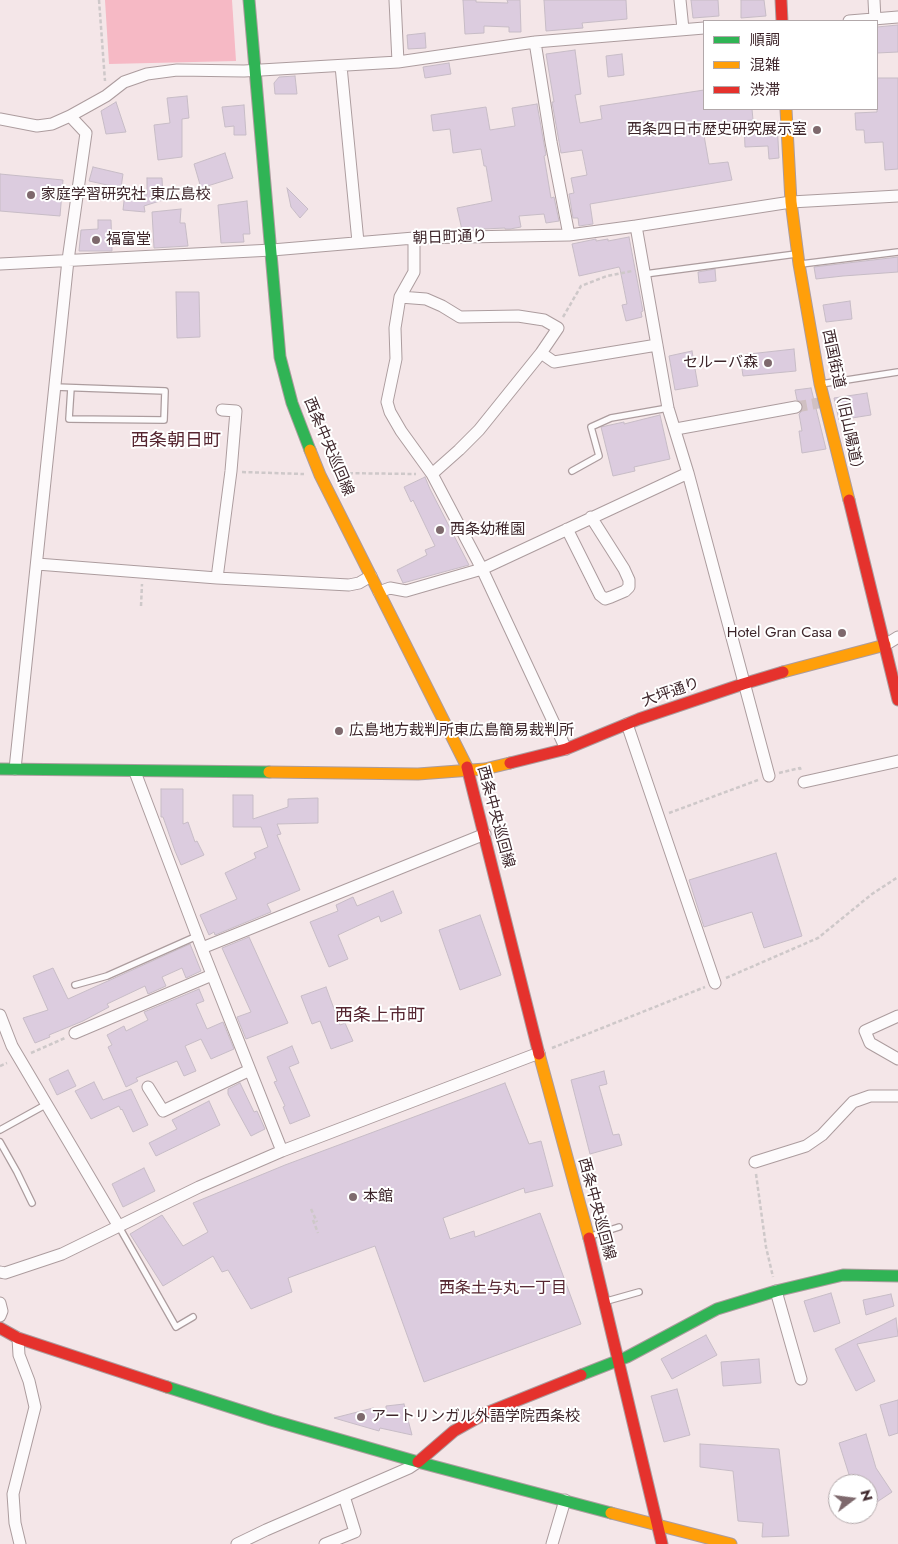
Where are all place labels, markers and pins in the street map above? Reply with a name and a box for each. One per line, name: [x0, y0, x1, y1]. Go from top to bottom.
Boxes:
place label: 西条四日市歴史研究展示室: [627, 121, 807, 139]
marker: 西条四日市歴史研究展示室: [811, 124, 823, 136]
place label: 家庭学習研究社 東広島校: [41, 186, 210, 204]
marker: 家庭学習研究社 東広島校: [25, 189, 37, 201]
place label: 福富堂: [106, 231, 151, 249]
marker: 福富堂: [90, 234, 102, 246]
place label: セルーバ森: [683, 354, 758, 372]
marker: セルーバ森: [762, 357, 774, 369]
place label: 西条幼稚園: [450, 521, 525, 539]
marker: 西条幼稚園: [434, 524, 446, 536]
place label: Hotel Gran Casa: [727, 624, 832, 642]
marker: Hotel Gran Casa: [836, 627, 848, 639]
place label: 広島地方裁判所東広島簡易裁判所: [349, 722, 574, 740]
marker: 広島地方裁判所東広島簡易裁判所: [333, 725, 345, 737]
place label: 本館: [363, 1188, 393, 1206]
marker: 本館: [347, 1191, 359, 1203]
place label: アートリンガル外語学院西条校: [371, 1408, 580, 1426]
marker: アートリンガル外語学院西条校: [355, 1411, 367, 1423]

